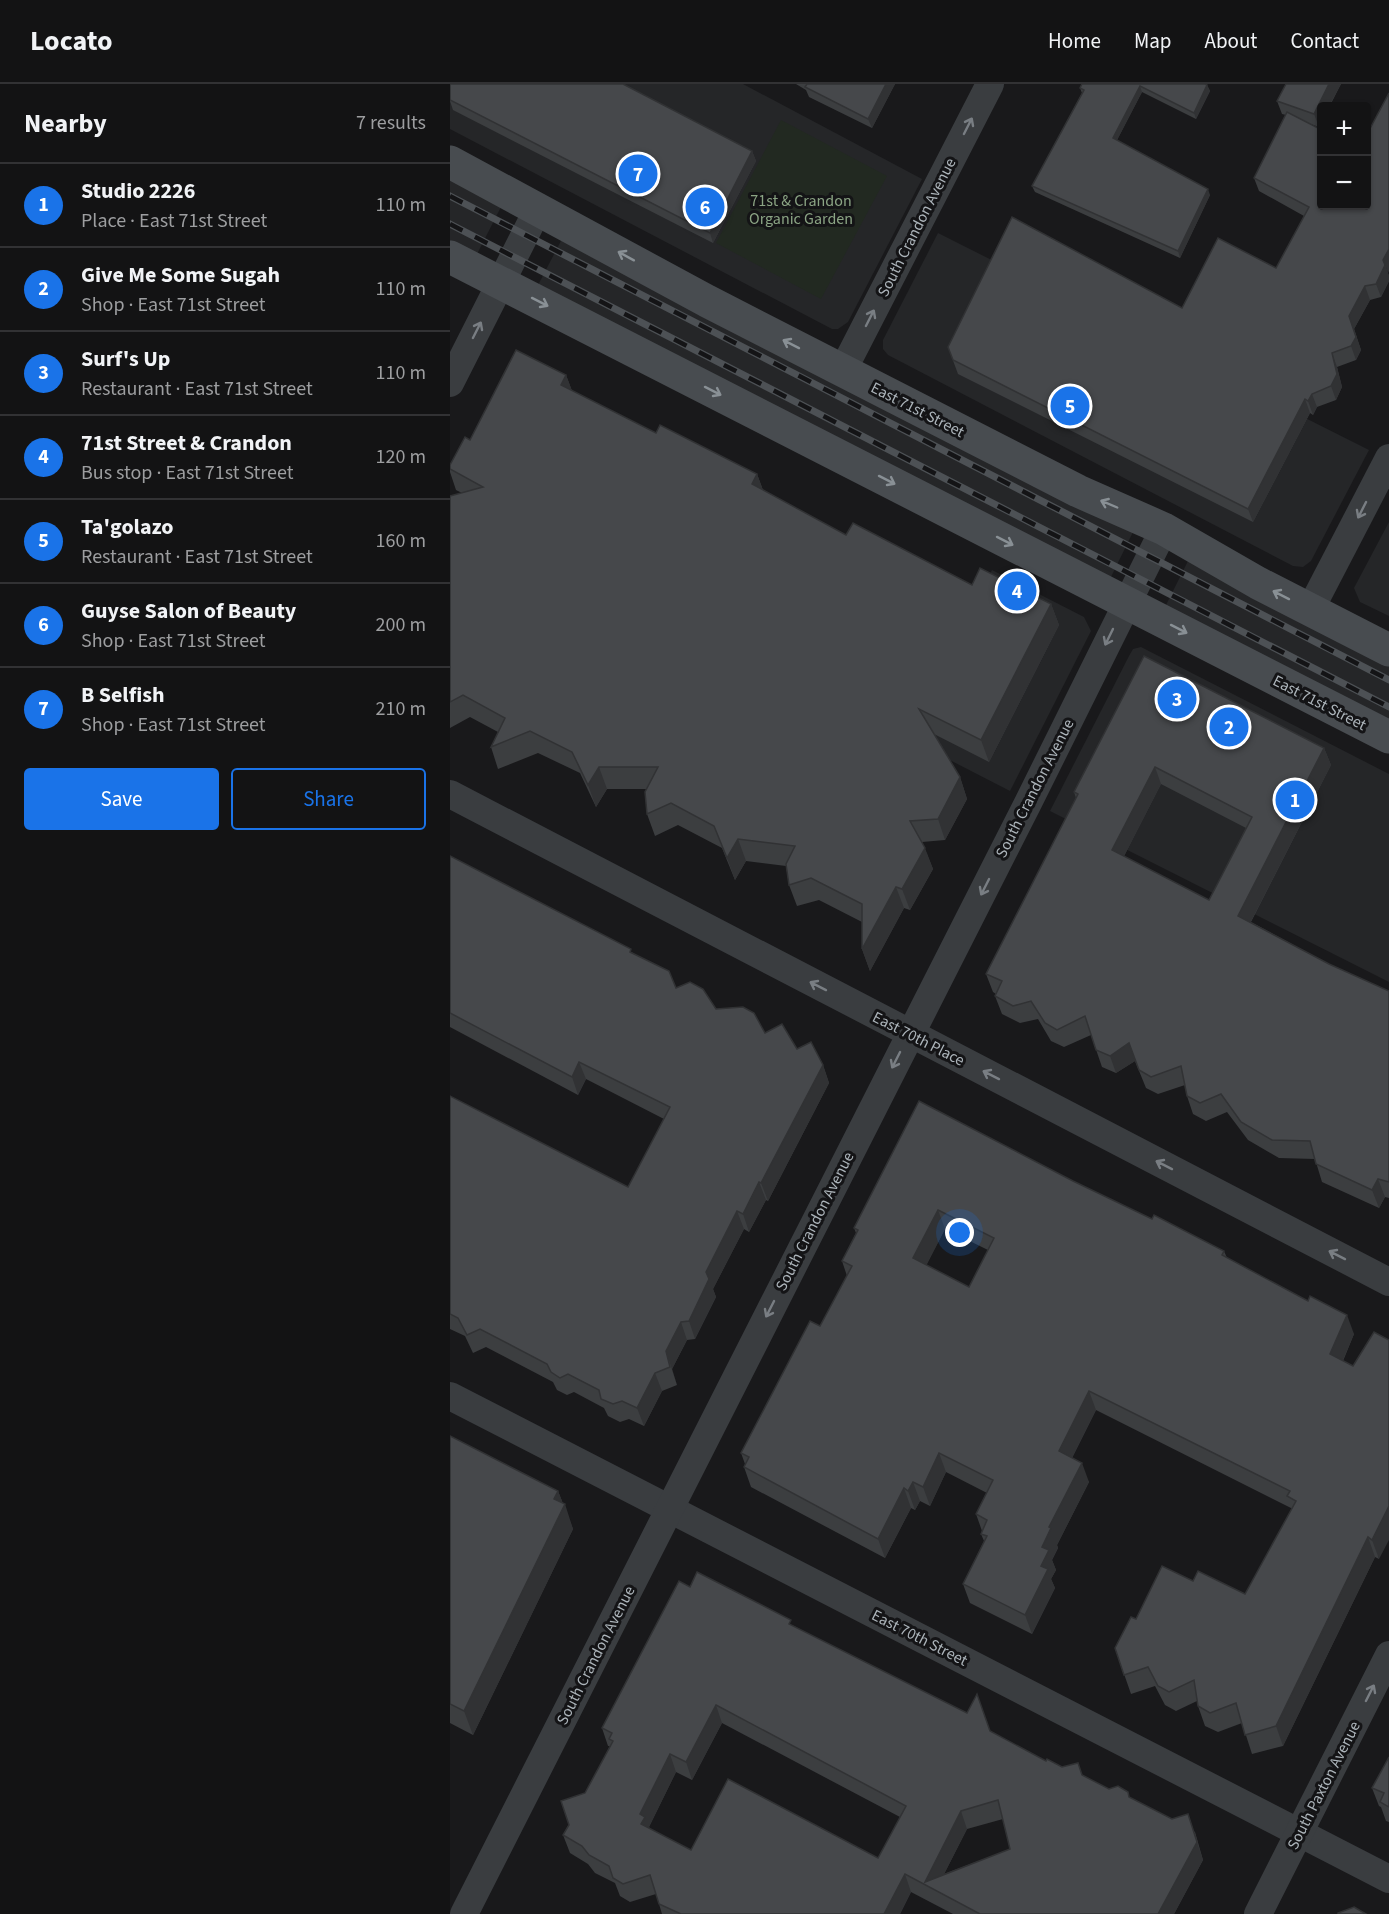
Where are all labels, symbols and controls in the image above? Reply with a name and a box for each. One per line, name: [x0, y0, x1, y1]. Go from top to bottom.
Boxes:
text: Locato: [30, 21, 112, 61]
text: Home: [1048, 26, 1101, 56]
text: Map: [1134, 26, 1172, 56]
text: About: [1205, 26, 1257, 56]
text: Contact: [1290, 26, 1359, 56]
map controls: [1317, 102, 1371, 210]
button: +: [1317, 102, 1371, 156]
text: Nearby: [24, 105, 107, 142]
text: 7 results: [356, 109, 426, 137]
one-way arrow: [962, 118, 974, 135]
pin: 7: [618, 152, 657, 196]
street label: South Crandon Avenue: [872, 154, 961, 301]
button: −: [1317, 156, 1371, 210]
text: Studio 2226: [81, 175, 195, 207]
pin: 6: [686, 184, 724, 230]
park label: 71st & Crandon Organic Garden: [749, 190, 853, 230]
text: 1: [38, 191, 49, 219]
text: 110 m: [376, 191, 426, 219]
text: Place · East 71st Street: [81, 207, 267, 235]
one-way arrow: [618, 250, 635, 262]
text: Give Me Some Sugah: [81, 259, 280, 291]
text: 2: [38, 275, 49, 303]
text: 110 m: [376, 275, 426, 303]
text: Shop · East 71st Street: [81, 291, 266, 319]
one-way arrow: [530, 297, 548, 308]
one-way arrow: [864, 310, 876, 328]
one-way arrow: [471, 322, 483, 340]
one-way arrow: [782, 337, 800, 349]
text: Surf's Up: [81, 343, 170, 375]
text: 3: [38, 359, 49, 387]
text: 110 m: [376, 359, 426, 387]
text: Restaurant · East 71st Street: [81, 375, 313, 403]
street label: East 71st Street: [867, 377, 969, 443]
pin: 5: [1050, 384, 1090, 428]
one-way arrow: [704, 385, 721, 397]
text: 71st Street & Crandon: [81, 427, 292, 459]
text: 4: [38, 443, 49, 471]
text: 120 m: [376, 443, 426, 471]
text: Bus stop · East 71st Street: [81, 459, 294, 487]
one-way arrow: [877, 475, 895, 486]
one-way arrow: [1100, 498, 1118, 509]
one-way arrow: [1356, 500, 1368, 518]
text: Ta'golazo: [81, 511, 174, 543]
text: 5: [38, 527, 49, 555]
text: 160 m: [376, 527, 426, 555]
one-way arrow: [996, 535, 1013, 547]
text: Restaurant · East 71st Street: [81, 543, 313, 571]
pin: 4: [998, 568, 1036, 614]
one-way arrow: [1273, 589, 1290, 601]
text: Guyse Salon of Beauty: [81, 595, 296, 627]
text: 6: [38, 611, 49, 639]
text: 200 m: [376, 611, 426, 639]
one-way arrow: [1169, 624, 1187, 635]
text: Shop · East 71st Street: [81, 627, 266, 655]
one-way arrow: [1103, 628, 1115, 646]
street label: East 71st Street: [1269, 670, 1371, 736]
pin: 3: [1158, 676, 1196, 722]
text: B Selfish: [81, 679, 165, 711]
text: 7: [38, 695, 49, 723]
text: 210 m: [376, 695, 426, 723]
pin: 2: [1210, 704, 1248, 750]
text: Shop · East 71st Street: [81, 711, 266, 739]
street label: South Crandon Avenue: [990, 715, 1079, 862]
button: Save: [24, 768, 219, 830]
button: Share: [231, 768, 426, 830]
pin: 1: [1276, 778, 1314, 822]
one-way arrow: [978, 877, 990, 895]
one-way arrow: [809, 979, 827, 991]
street label: East 70th Place: [869, 1006, 968, 1072]
one-way arrow: [889, 1051, 901, 1069]
one-way arrow: [983, 1069, 1000, 1081]
street label: South Crandon Avenue: [770, 1148, 859, 1295]
one-way arrow: [1156, 1159, 1173, 1171]
your location: [945, 1218, 974, 1247]
one-way arrow: [1329, 1249, 1346, 1261]
one-way arrow: [763, 1300, 775, 1318]
street label: South Crandon Avenue: [551, 1582, 640, 1729]
street label: East 70th Street: [868, 1604, 972, 1672]
one-way arrow: [1364, 1685, 1376, 1703]
street label: South Paxton Avenue: [1282, 1717, 1366, 1854]

